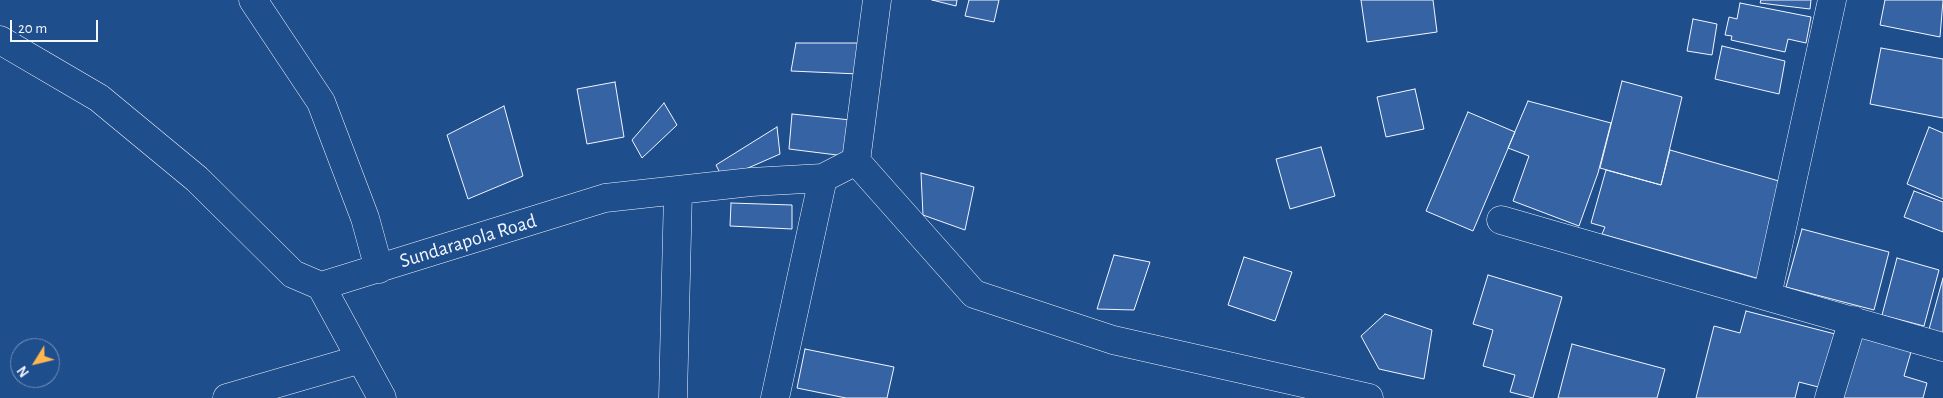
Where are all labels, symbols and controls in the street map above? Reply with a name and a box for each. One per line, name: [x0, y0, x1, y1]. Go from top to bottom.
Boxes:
scale bar: [12, 10, 100, 42]
text: 20 m: [18, 21, 47, 36]
street label: Sundarapola Road: [397, 209, 539, 273]
north arrow: [10, 338, 60, 388]
text: N: [15, 363, 32, 379]

